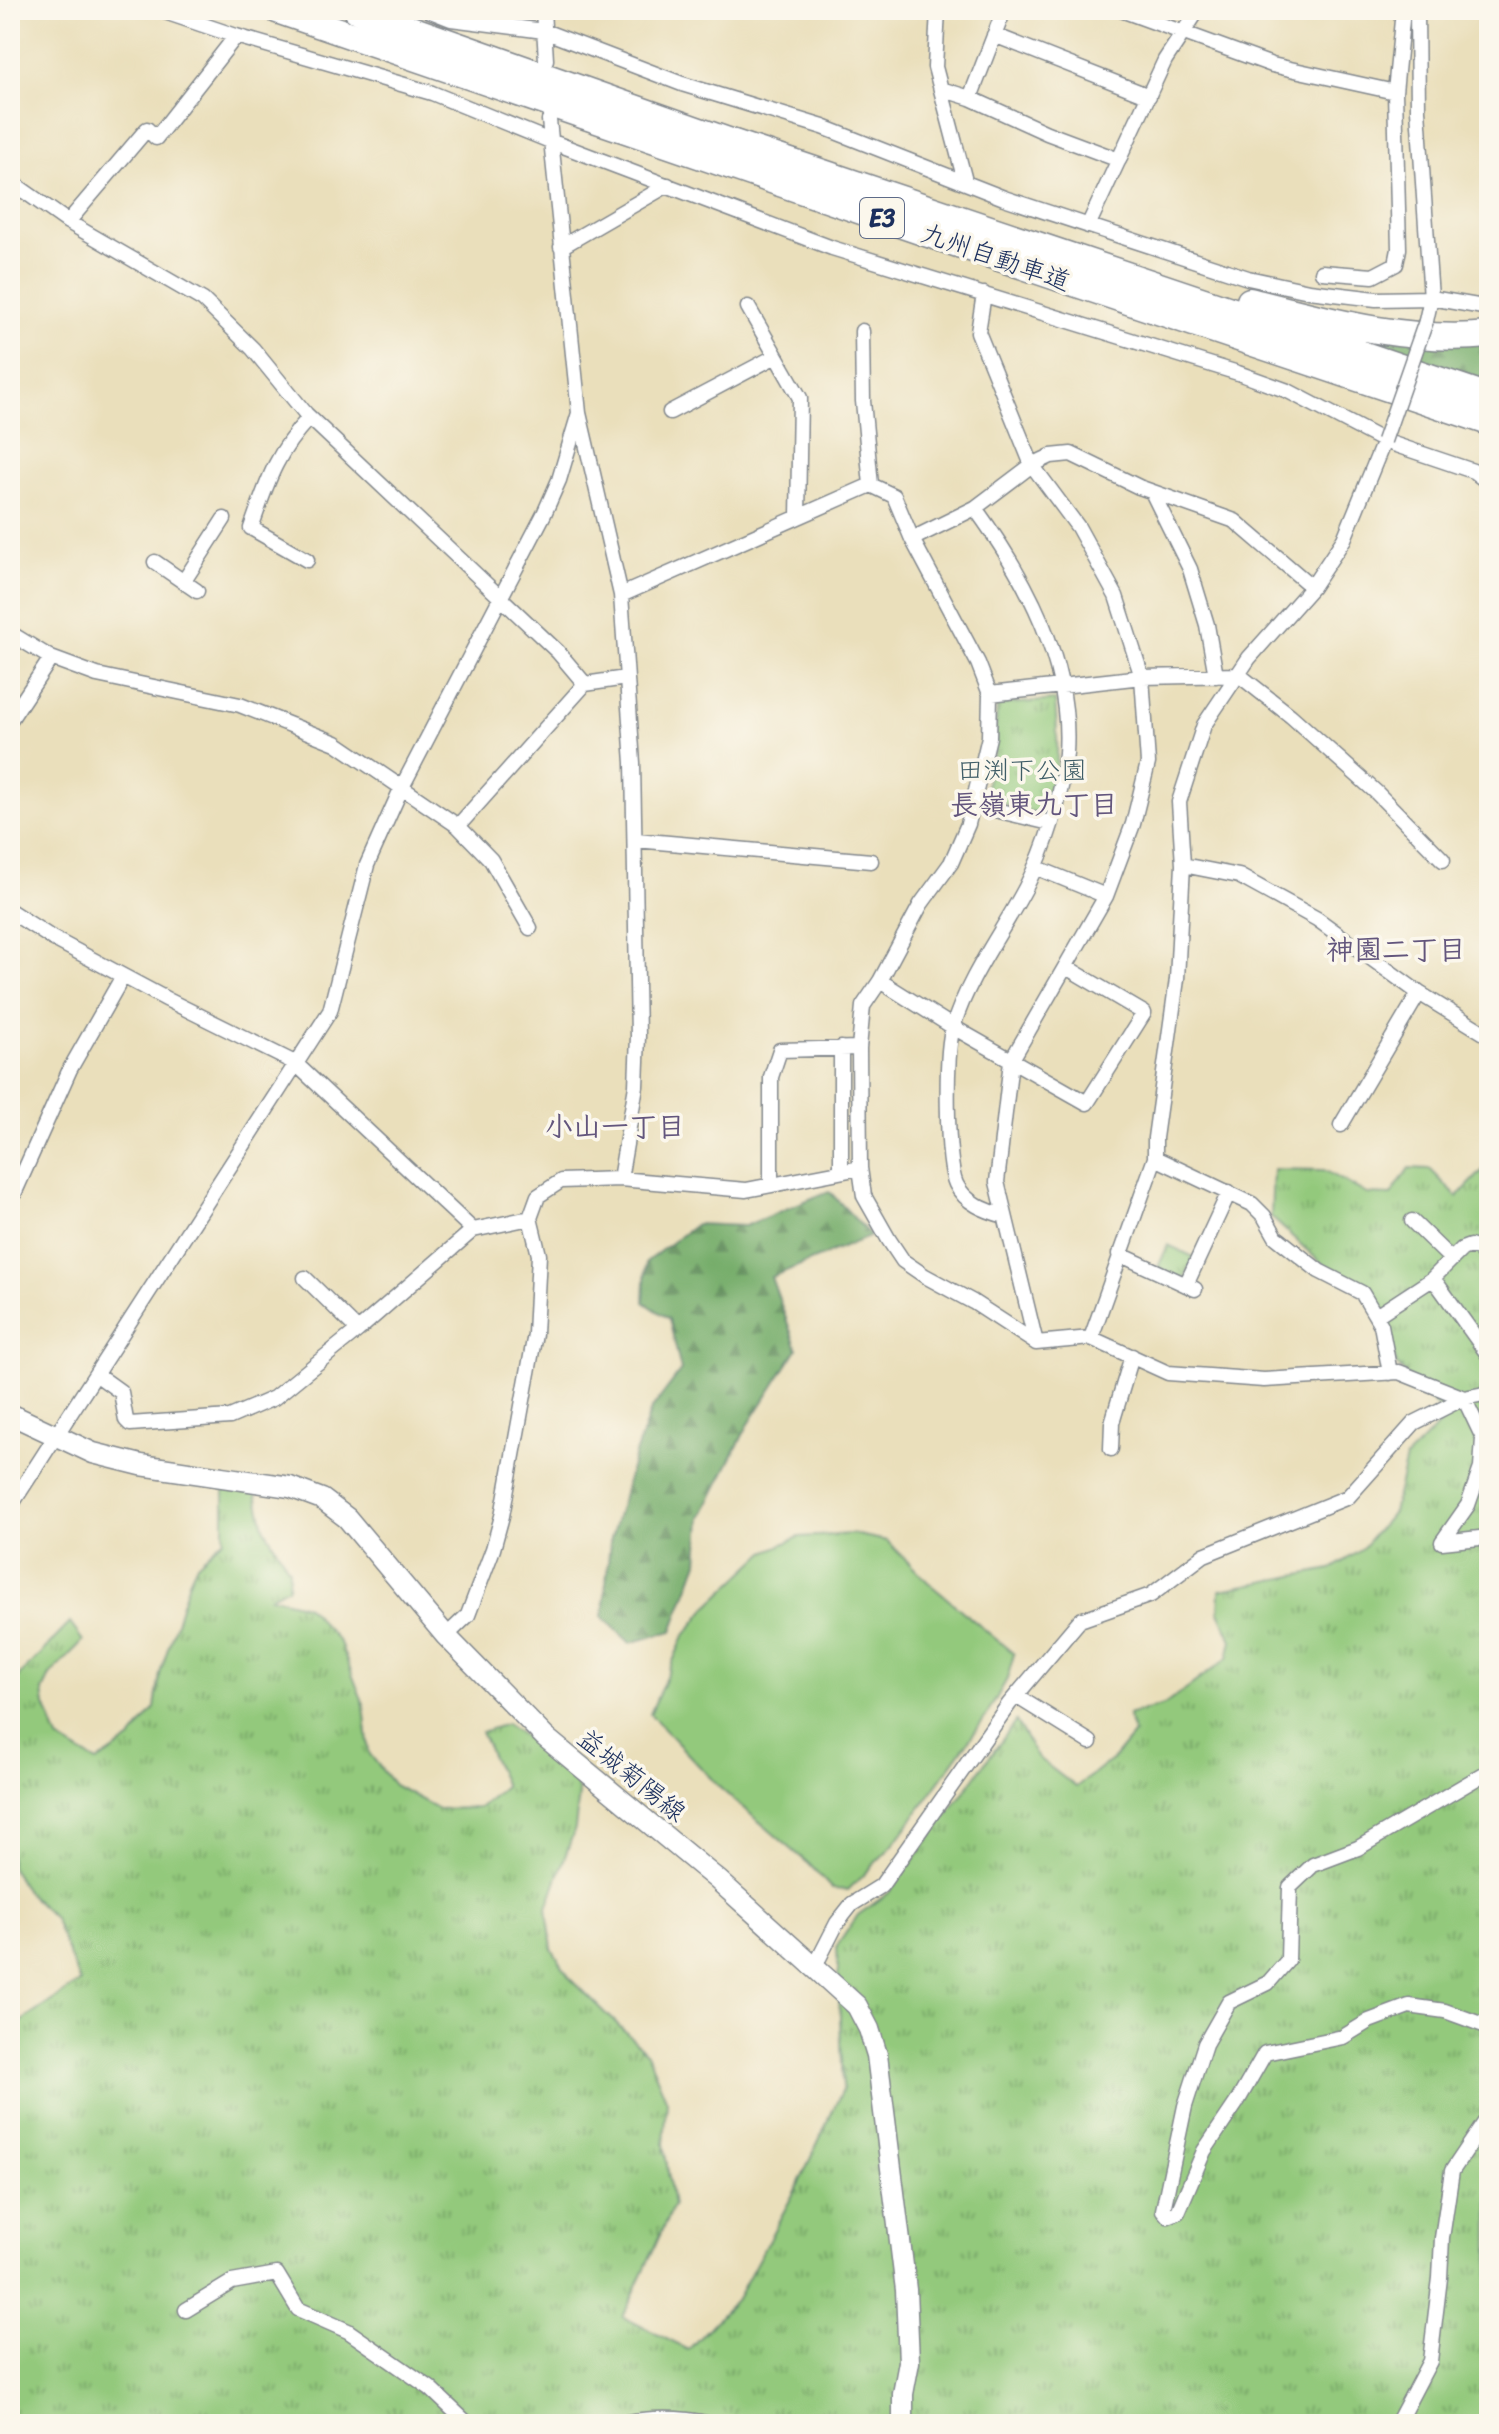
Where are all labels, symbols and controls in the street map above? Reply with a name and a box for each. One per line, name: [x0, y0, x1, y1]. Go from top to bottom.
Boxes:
road number: E3: [860, 198, 904, 238]
street label: 九州自動車道: [915, 210, 1077, 304]
park label: 田渕下公園: [957, 747, 1087, 793]
district label: 長嶺東九丁目: [950, 780, 1118, 829]
district label: 神園二丁目: [1326, 925, 1466, 974]
district label: 小山一丁目: [545, 1102, 685, 1151]
street label: 益城菊陽線: [567, 1716, 697, 1834]

